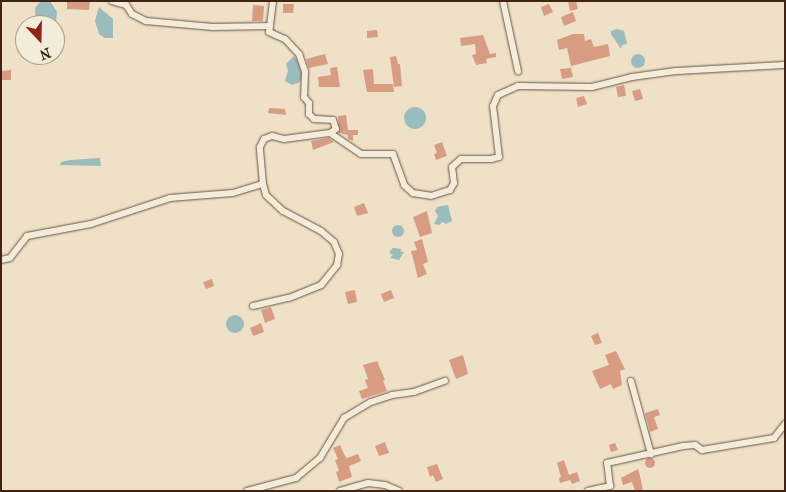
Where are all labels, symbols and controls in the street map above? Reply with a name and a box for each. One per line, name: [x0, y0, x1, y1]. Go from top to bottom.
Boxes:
north arrow: [15, 15, 65, 65]
text: N: [37, 44, 53, 63]

